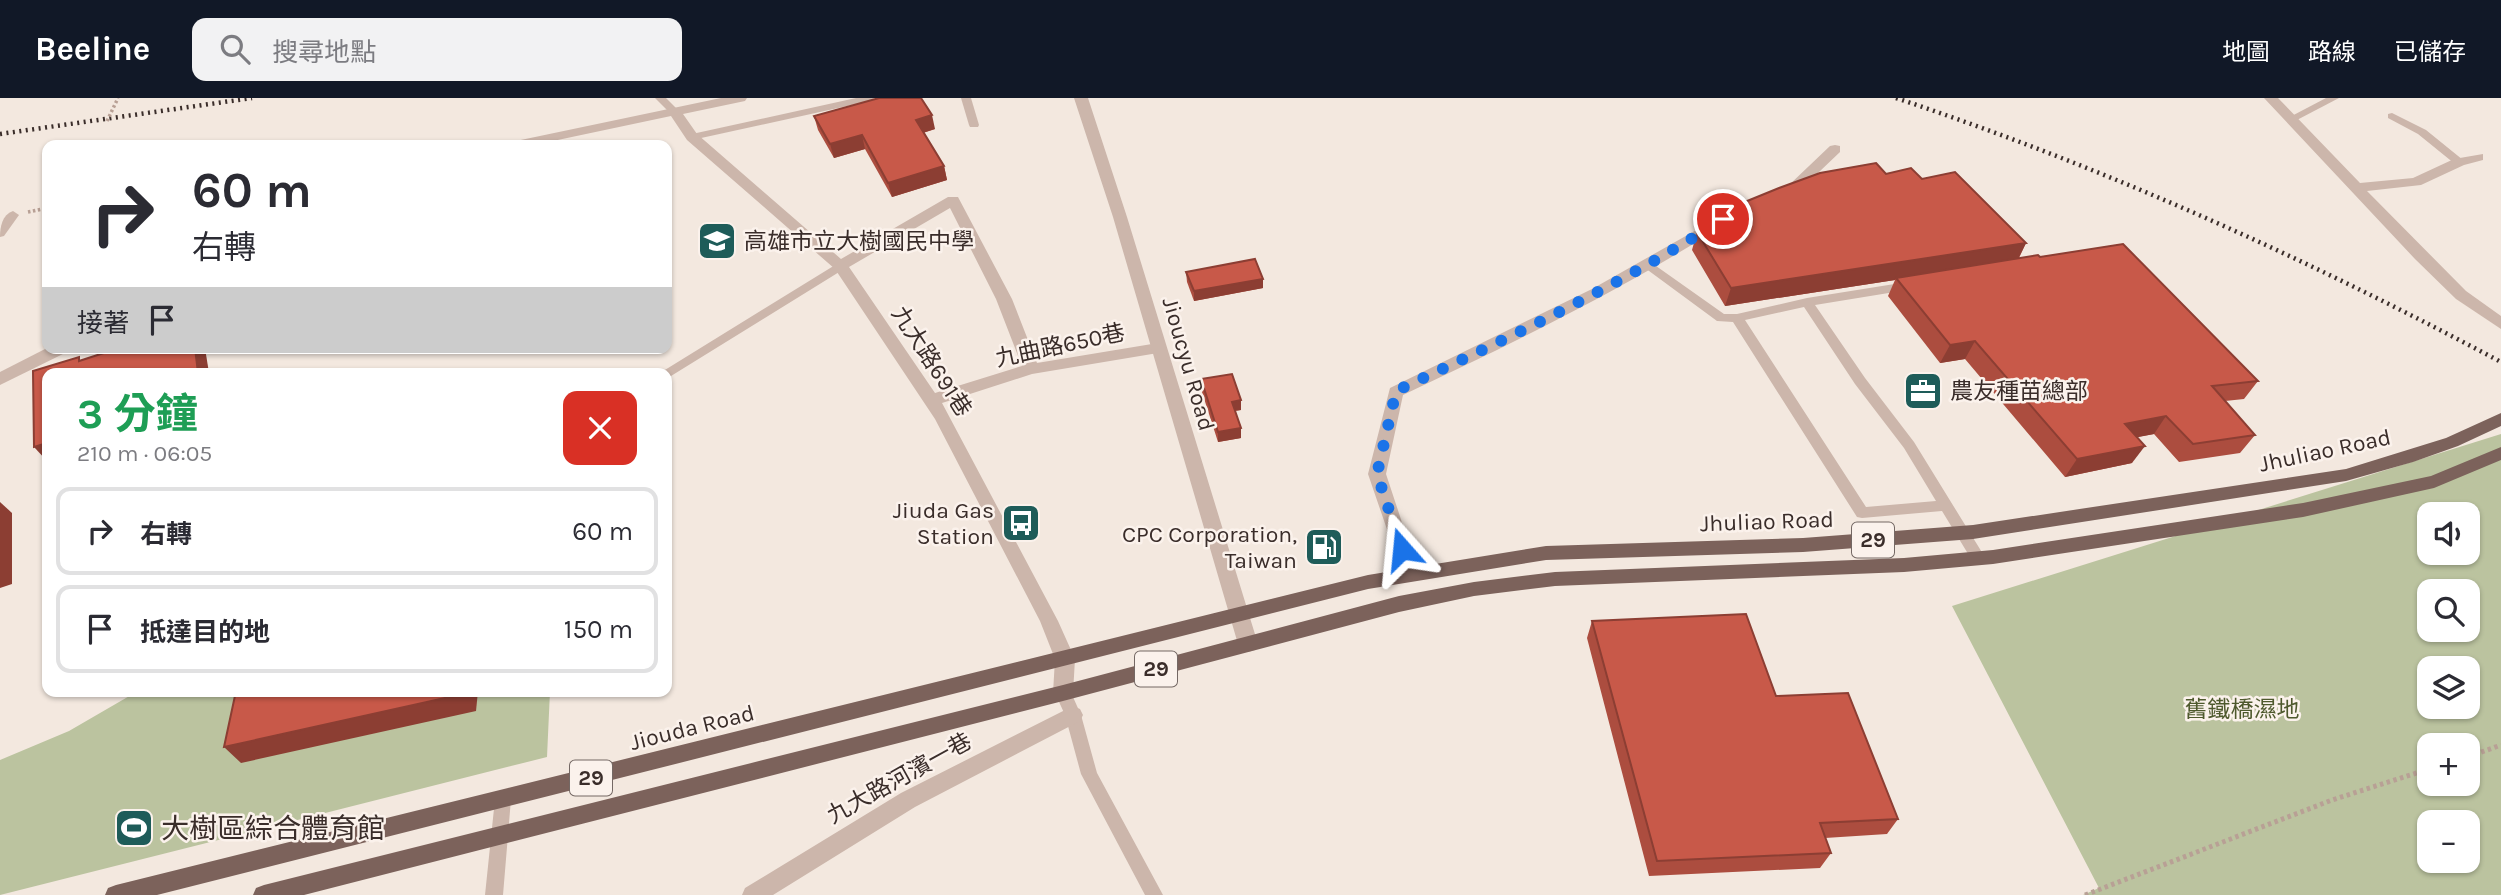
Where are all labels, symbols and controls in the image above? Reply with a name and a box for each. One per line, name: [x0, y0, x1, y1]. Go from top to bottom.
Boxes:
search box: [192, 18, 682, 81]
text: Beeline: [35, 30, 150, 68]
icon: search: [216, 30, 254, 68]
text: 搜尋地點: [272, 37, 376, 68]
text: 地圖: [2222, 38, 2270, 66]
text: 路線: [2308, 38, 2356, 66]
text: 已儲存: [2394, 38, 2466, 66]
text: 60 m: [192, 162, 312, 219]
icon: right: [77, 168, 168, 259]
pin: [1693, 189, 1753, 249]
icon: arrive: [1704, 200, 1742, 238]
school or university icon: 高雄市立大樹國民中學: [696, 220, 738, 262]
place label: 高雄市立大樹國民中學: [744, 228, 974, 255]
text: 右轉: [192, 229, 256, 266]
street label: Jioucyu Road: [1157, 294, 1220, 434]
icon: arrive: [143, 301, 181, 339]
street label: 九大路691巷: [886, 301, 977, 422]
text: 接著: [77, 308, 129, 339]
street label: 九曲路650巷: [993, 319, 1127, 372]
office icon: 農友種苗總部: [1902, 370, 1944, 412]
place label: 農友種苗總部: [1950, 378, 2088, 405]
text: 3 分鐘: [77, 389, 198, 439]
button: close: [563, 391, 637, 465]
street label: Jhuliao Road: [2257, 423, 2393, 478]
text: 210 m · 06:05: [77, 440, 212, 467]
place label: Jiuda Gas Station: [893, 497, 994, 550]
bus stop icon: Jiuda Gas Station: [1000, 502, 1042, 544]
map controls: [2417, 502, 2480, 873]
button: sound: [2417, 502, 2480, 565]
street label: Jhuliao Road: [1700, 506, 1834, 537]
icon: right: [81, 512, 119, 550]
position arrow: [1365, 512, 1439, 586]
text: 60 m: [572, 516, 633, 547]
text: 右轉: [140, 519, 192, 550]
place label: CPC Corporation, Taiwan: [1122, 521, 1297, 574]
road number: 29: [1852, 522, 1894, 558]
fuel station icon: CPC Corporation, Taiwan: [1303, 526, 1345, 568]
button: search: [2417, 579, 2480, 642]
icon: arrive: [81, 610, 119, 648]
text: 150 m: [564, 614, 633, 645]
text: 抵達目的地: [140, 617, 270, 648]
road number: 29: [1135, 652, 1177, 686]
button: layers: [2417, 656, 2480, 719]
park label: 舊鐵橋濕地: [2185, 696, 2300, 723]
street label: Jiouda Road: [627, 699, 757, 756]
street label: 九大路河濱一巷: [822, 728, 976, 829]
button: +: [2417, 733, 2480, 796]
road number: 29: [570, 760, 612, 796]
sports icon: 大樹區綜合體育館: [113, 807, 155, 849]
button: −: [2417, 810, 2480, 873]
place label: 大樹區綜合體育館: [161, 812, 385, 845]

